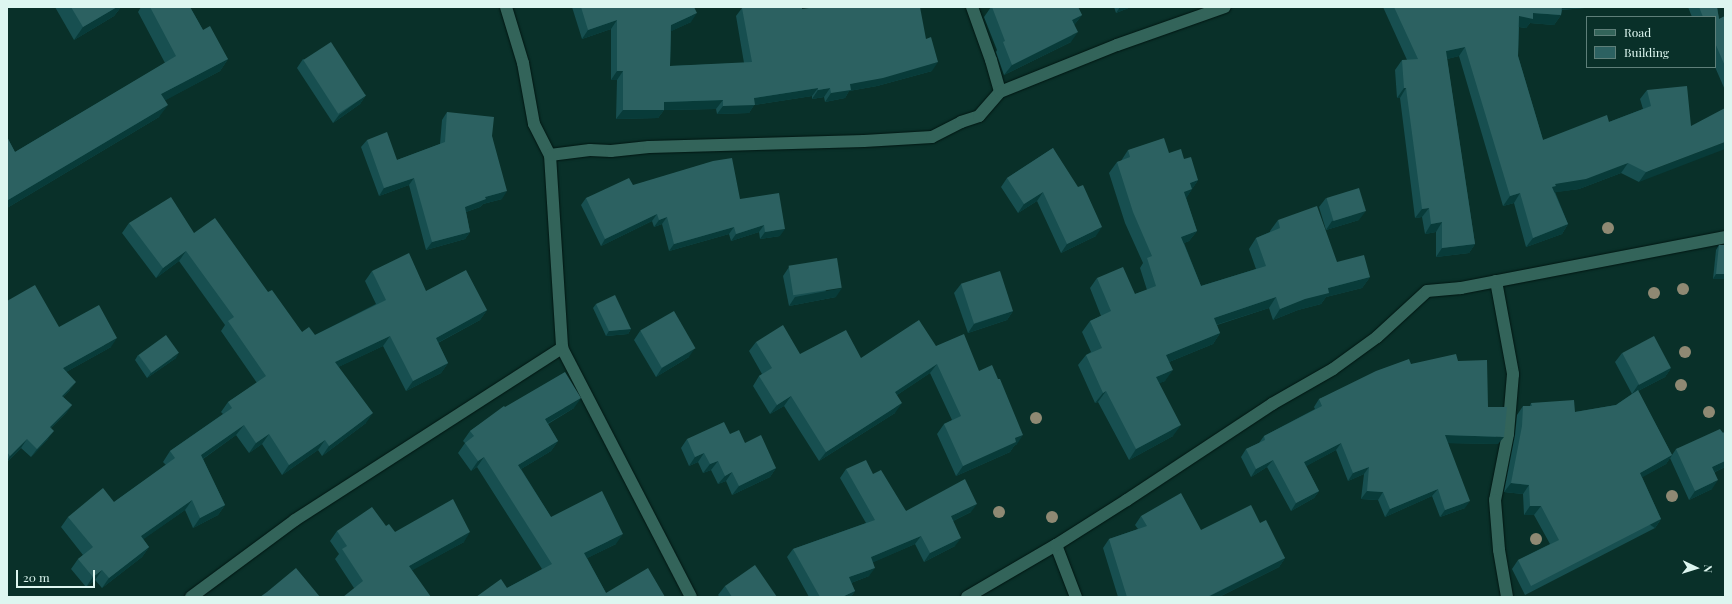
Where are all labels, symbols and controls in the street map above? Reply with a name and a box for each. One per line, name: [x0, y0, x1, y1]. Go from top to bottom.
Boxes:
legend: [1586, 16, 1716, 68]
text: Road: [1624, 24, 1651, 40]
text: Building: [1624, 44, 1669, 60]
north arrow: [1676, 548, 1716, 588]
scale bar: [18, 562, 97, 588]
text: N: [1701, 564, 1716, 573]
text: 20 m: [23, 569, 50, 585]

